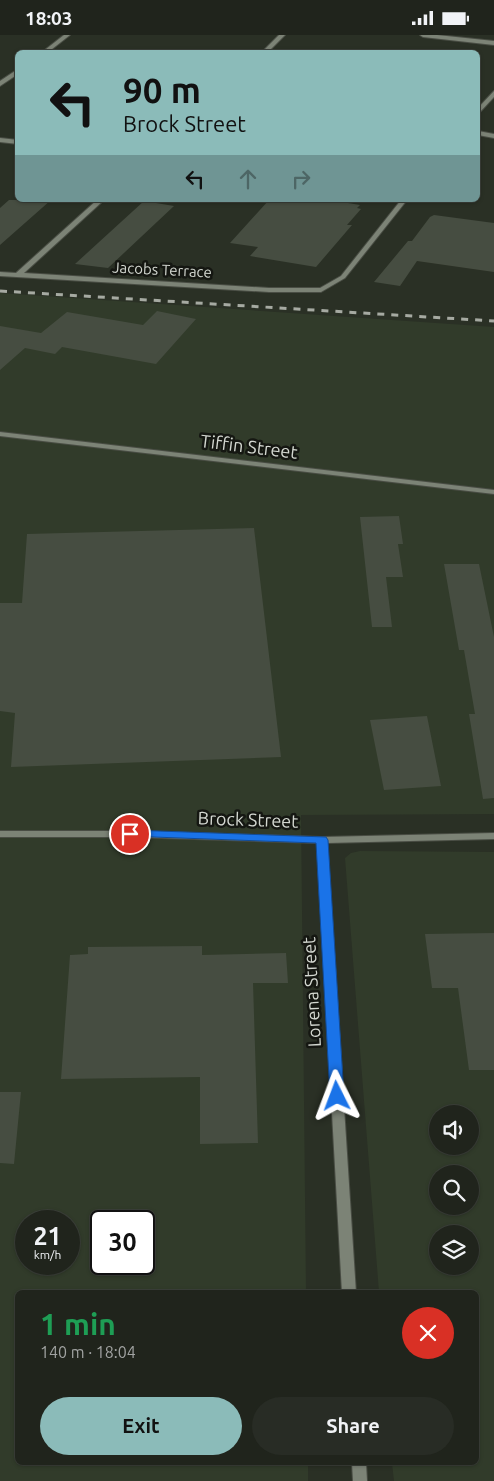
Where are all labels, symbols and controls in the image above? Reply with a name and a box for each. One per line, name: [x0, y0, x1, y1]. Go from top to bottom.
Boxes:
text: 18:03: [25, 7, 73, 29]
icon: left: [40, 70, 105, 135]
text: 90 m: [123, 70, 201, 110]
text: Brock Street: [123, 111, 246, 136]
icon: left: [181, 165, 209, 193]
icon: ahead: [234, 165, 262, 193]
icon: right: [287, 165, 315, 193]
street label: Jacobs Terrace: [112, 258, 212, 281]
street label: Tiffin Street: [200, 430, 299, 462]
street label: Brock Street: [197, 807, 299, 831]
pin: [109, 813, 151, 855]
icon: arrive: [116, 820, 144, 848]
street label: Lorena Street: [298, 936, 324, 1048]
position arrow: [310, 1069, 362, 1121]
map controls: [429, 1105, 479, 1275]
button: sound: [429, 1105, 479, 1155]
button: search: [429, 1165, 479, 1215]
speed limit sign: 30: [90, 1210, 155, 1275]
text: 21: [33, 1222, 62, 1250]
button: layers: [429, 1225, 479, 1275]
text: km/h: [34, 1248, 61, 1261]
text: 1 min: [40, 1307, 116, 1341]
button: close: [402, 1307, 454, 1359]
text: 140 m · 18:04: [40, 1343, 136, 1361]
button: Exit: [40, 1397, 242, 1455]
button: Share: [252, 1397, 454, 1455]

